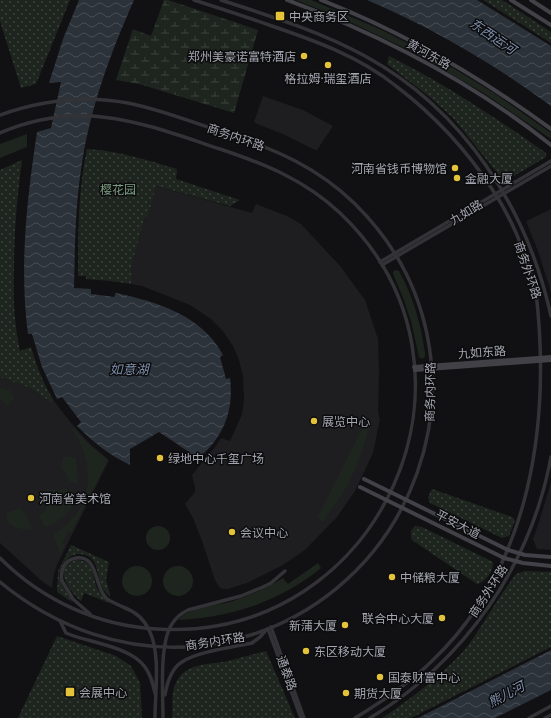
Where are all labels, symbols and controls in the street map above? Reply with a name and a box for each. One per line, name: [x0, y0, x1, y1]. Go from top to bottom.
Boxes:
place label: 中央商务区: [289, 8, 349, 25]
marker: 中央商务区: [274, 10, 286, 22]
water label: 东西运河: [466, 14, 522, 60]
street label: 黄河东路: [404, 35, 454, 73]
place label: 郑州美豪诺富特酒店: [188, 48, 296, 65]
marker: 郑州美豪诺富特酒店: [299, 51, 309, 61]
marker: 格拉姆·瑞玺酒店: [323, 60, 333, 70]
place label: 格拉姆·瑞玺酒店: [284, 70, 372, 87]
street label: 商务内环路: [205, 119, 267, 155]
place label: 河南省钱币博物馆: [351, 160, 447, 177]
marker: 河南省钱币博物馆: [450, 163, 460, 173]
place label: 金融大厦: [465, 170, 513, 187]
marker: 金融大厦: [452, 173, 462, 183]
park label: 樱花园: [100, 181, 136, 198]
street label: 九如路: [446, 195, 486, 229]
street label: 商务外环路: [510, 239, 546, 301]
street label: 九如东路: [457, 342, 507, 362]
water label: 如意湖: [109, 360, 150, 378]
street label: 商务内环路: [421, 362, 439, 422]
place label: 展览中心: [322, 413, 370, 430]
marker: 展览中心: [309, 416, 319, 426]
place label: 绿地中心千玺广场: [168, 450, 264, 467]
marker: 绿地中心千玺广场: [155, 453, 165, 463]
place label: 河南省美术馆: [39, 490, 111, 507]
marker: 河南省美术馆: [26, 493, 36, 503]
street label: 平安大道: [433, 506, 483, 542]
place label: 会议中心: [240, 524, 288, 541]
marker: 会议中心: [227, 527, 237, 537]
street label: 商务外环路: [465, 561, 511, 621]
place label: 中储粮大厦: [400, 569, 460, 586]
marker: 中储粮大厦: [387, 572, 397, 582]
place label: 联合中心大厦: [362, 610, 434, 627]
marker: 联合中心大厦: [437, 613, 447, 623]
place label: 新蒲大厦: [289, 617, 337, 634]
marker: 新蒲大厦: [340, 620, 350, 630]
street label: 商务内环路: [184, 628, 246, 654]
place label: 东区移动大厦: [314, 643, 386, 660]
marker: 东区移动大厦: [301, 646, 311, 656]
street label: 通泰路: [273, 653, 301, 693]
place label: 国泰财富中心: [388, 669, 460, 686]
marker: 国泰财富中心: [375, 672, 385, 682]
water label: 熊儿河: [485, 675, 530, 711]
place label: 会展中心: [79, 684, 127, 701]
place label: 期货大厦: [354, 685, 402, 702]
marker: 会展中心: [64, 686, 76, 698]
marker: 期货大厦: [341, 688, 351, 698]

